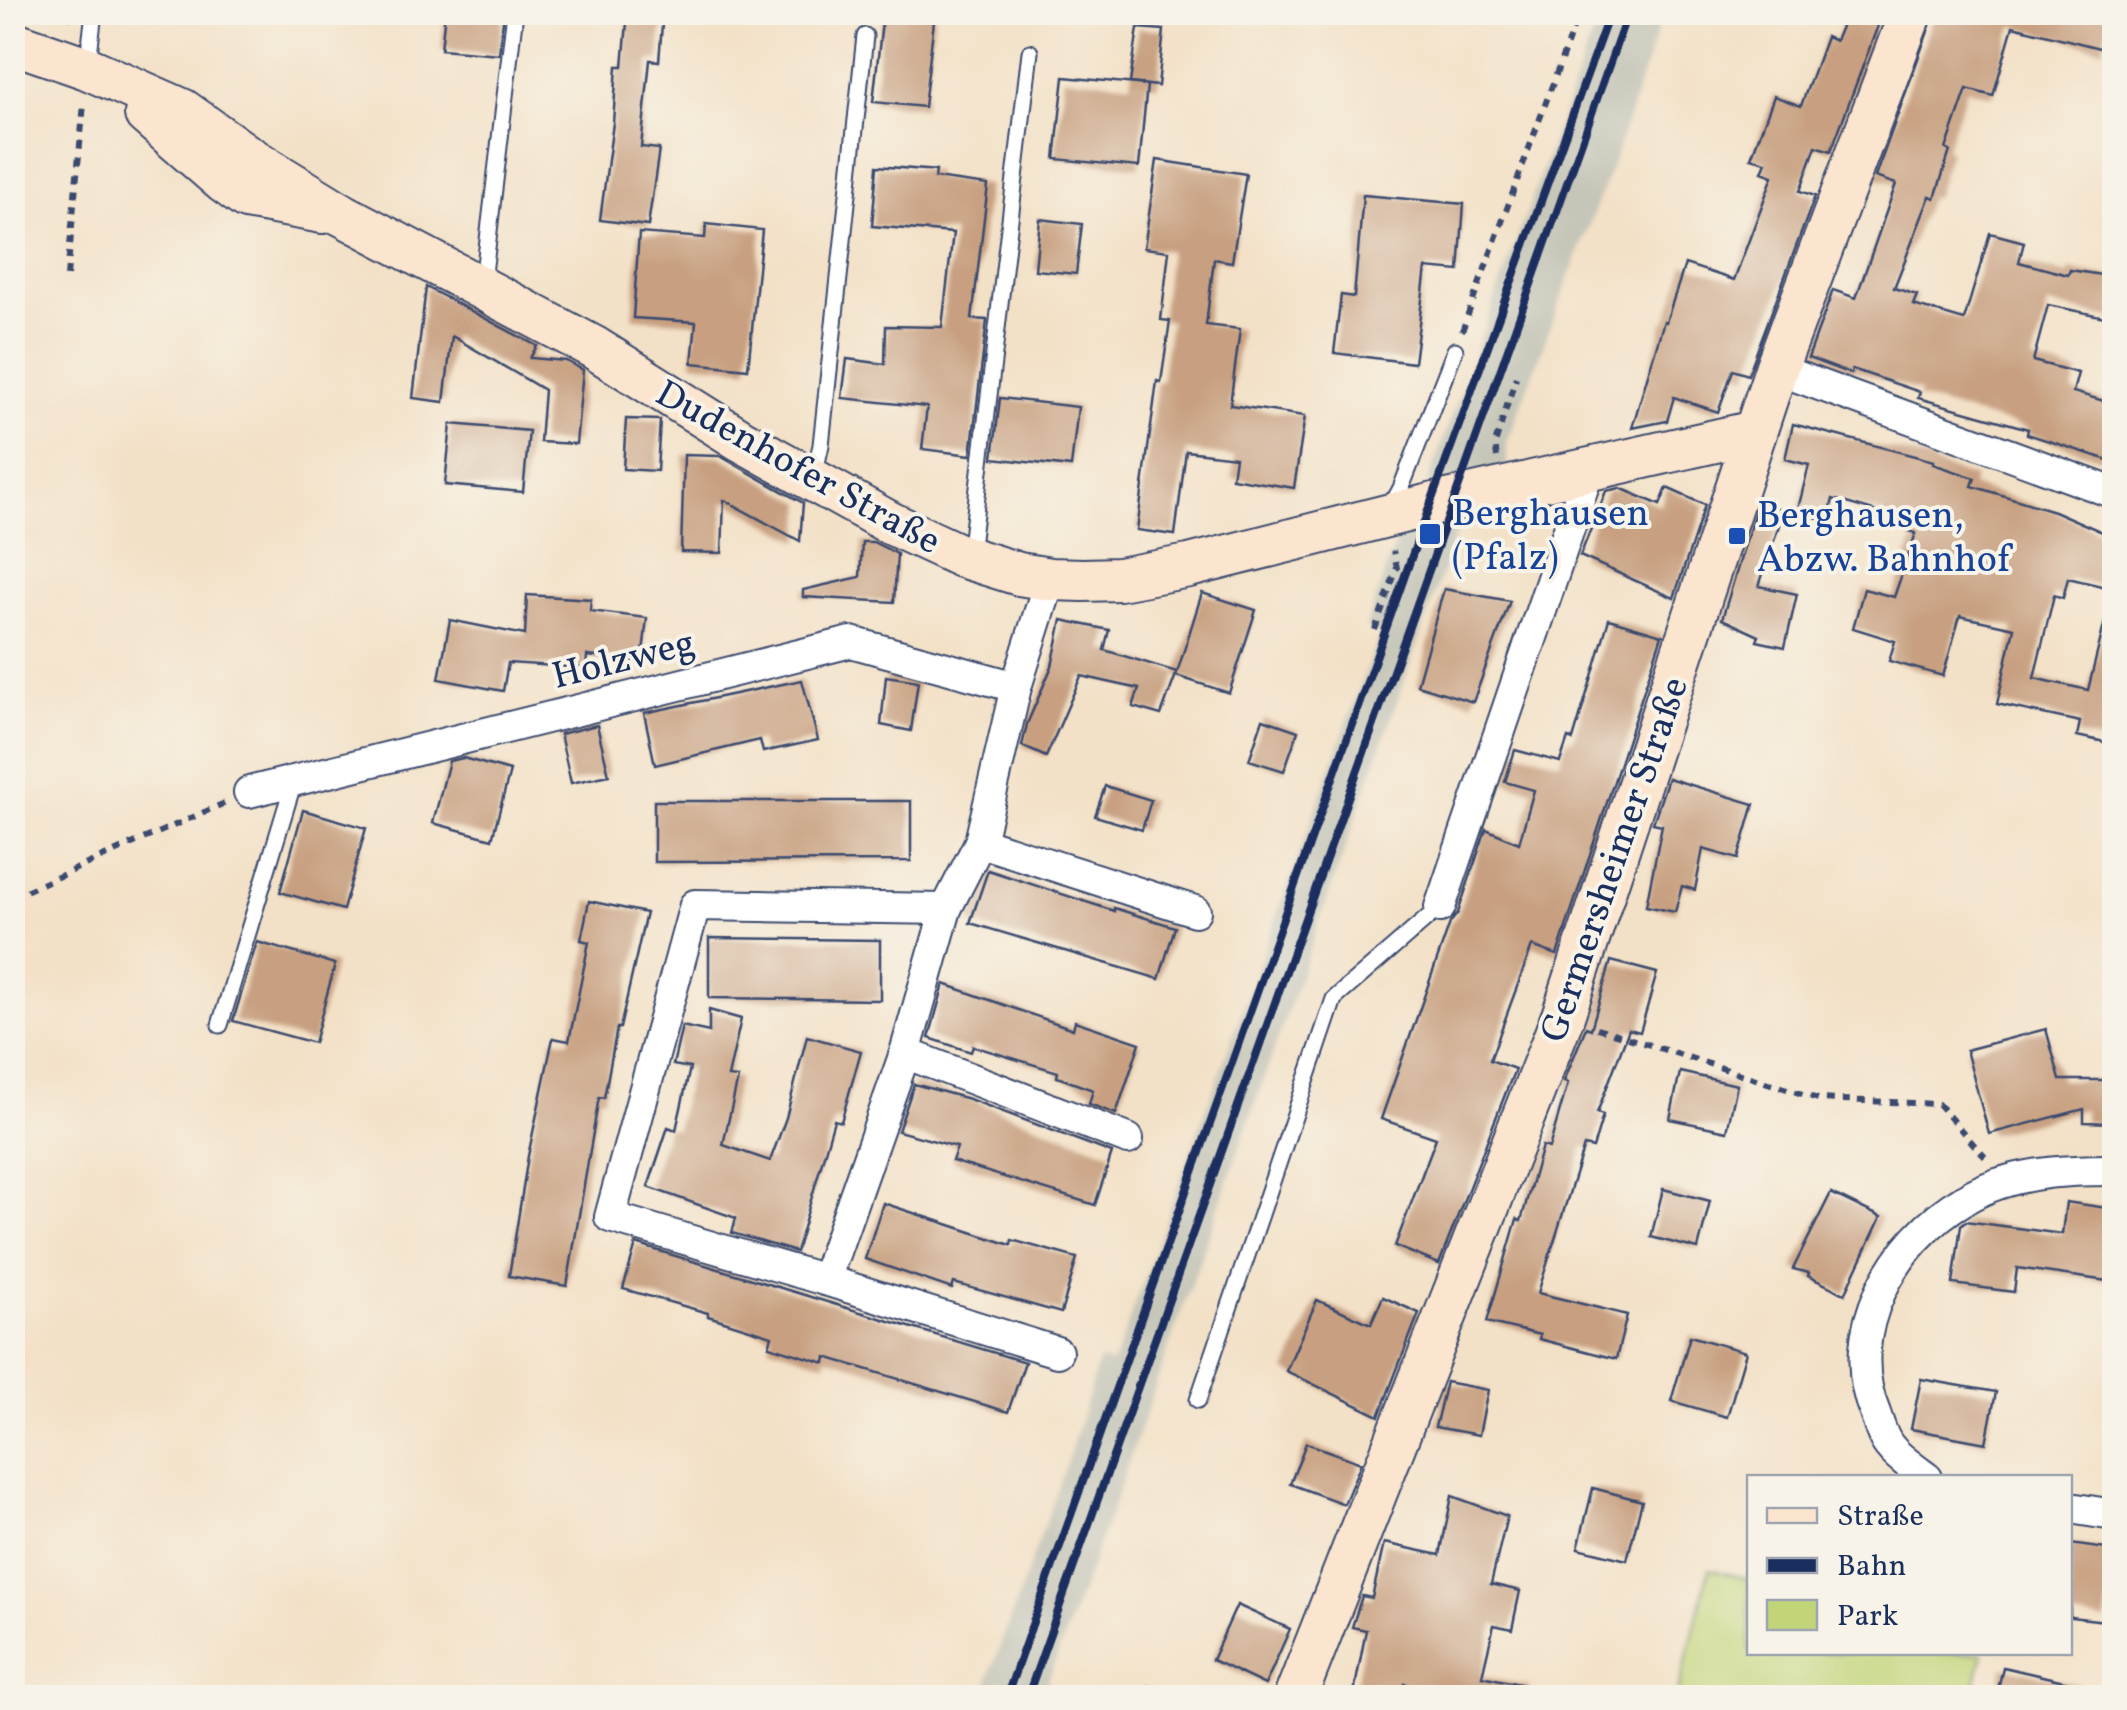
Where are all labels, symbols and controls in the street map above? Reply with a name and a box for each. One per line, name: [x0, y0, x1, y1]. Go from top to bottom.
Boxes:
street label: Dudenhofer Straße: [645, 369, 949, 569]
place label: Berghausen (Pfalz): [1452, 489, 1649, 586]
place label: Berghausen, Abzw. Bahnhof: [1757, 491, 2013, 588]
marker: Berghausen (Pfalz): [1417, 521, 1443, 547]
marker: Berghausen, Abzw. Bahnhof: [1726, 525, 1748, 547]
street label: Holzweg: [547, 618, 701, 705]
street label: Germersheimer Straße: [1529, 671, 1704, 1050]
legend: [1747, 1475, 2072, 1655]
text: Straße: [1837, 1496, 1924, 1538]
text: Bahn: [1837, 1546, 1906, 1588]
text: Park: [1837, 1596, 1898, 1638]

